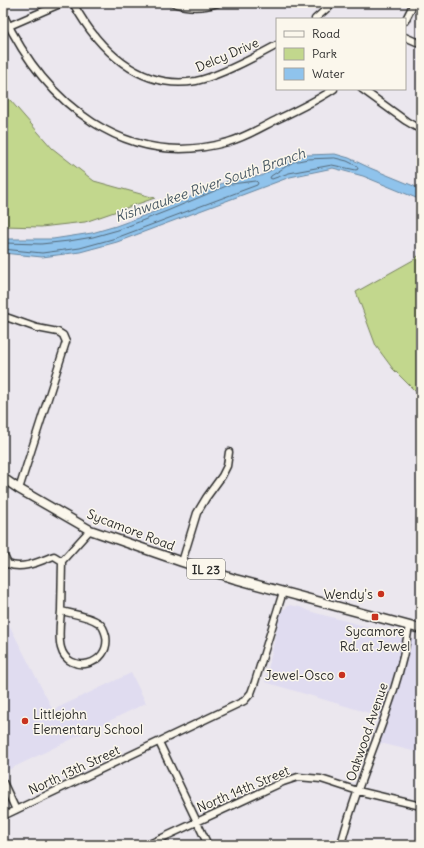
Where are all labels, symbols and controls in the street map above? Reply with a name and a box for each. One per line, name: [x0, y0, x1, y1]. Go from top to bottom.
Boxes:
legend: [276, 18, 406, 90]
text: Road: [312, 26, 340, 41]
street label: Delcy Drive: [193, 34, 261, 76]
text: Park: [312, 46, 337, 61]
text: Water: [312, 66, 345, 81]
water label: Kishwaukee River South Branch: [112, 144, 308, 226]
street label: Sycamore Road: [85, 505, 178, 555]
road number: IL 23: [187, 559, 225, 579]
place label: Wendy's: [324, 586, 373, 603]
marker: Wendy's: [376, 589, 386, 599]
marker: Sycamore Rd. at Jewel: [370, 612, 380, 622]
place label: Sycamore Rd. at Jewel: [340, 623, 410, 655]
place label: Jewel-Osco: [265, 667, 334, 684]
marker: Jewel-Osco: [337, 670, 347, 680]
street label: Oakwood Avenue: [342, 680, 392, 784]
place label: Littlejohn Elementary School: [33, 706, 143, 738]
marker: Littlejohn Elementary School: [20, 716, 30, 726]
street label: North 13th Street: [26, 741, 123, 799]
street label: North 14th Street: [194, 762, 292, 816]

